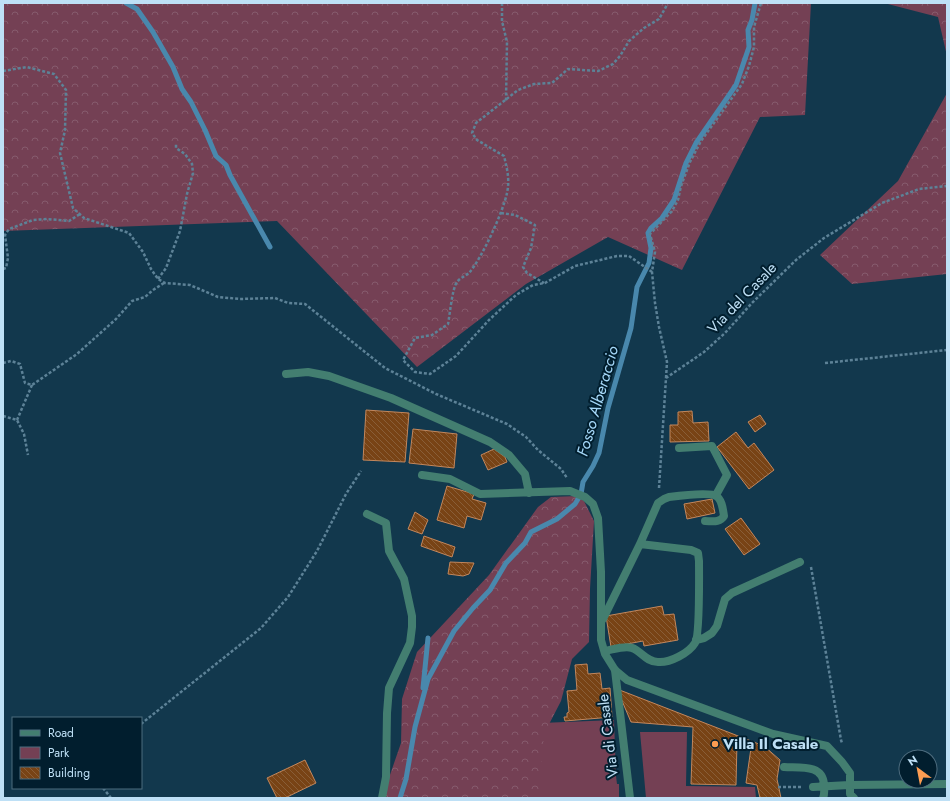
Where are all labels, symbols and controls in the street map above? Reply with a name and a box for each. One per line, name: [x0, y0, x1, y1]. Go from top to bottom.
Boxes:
street label: Via del Casale: [702, 257, 782, 339]
water label: Fosso Alberaccio: [571, 343, 624, 459]
street label: Via di Casale: [592, 693, 624, 779]
legend: [12, 717, 142, 789]
text: Road: [48, 724, 74, 742]
place label: Villa Il Casale: [722, 733, 819, 755]
marker: Villa Il Casale: [710, 739, 720, 749]
text: Park: [48, 744, 70, 762]
north arrow: [898, 749, 938, 789]
text: N: [905, 751, 921, 770]
text: Building: [48, 764, 90, 782]

